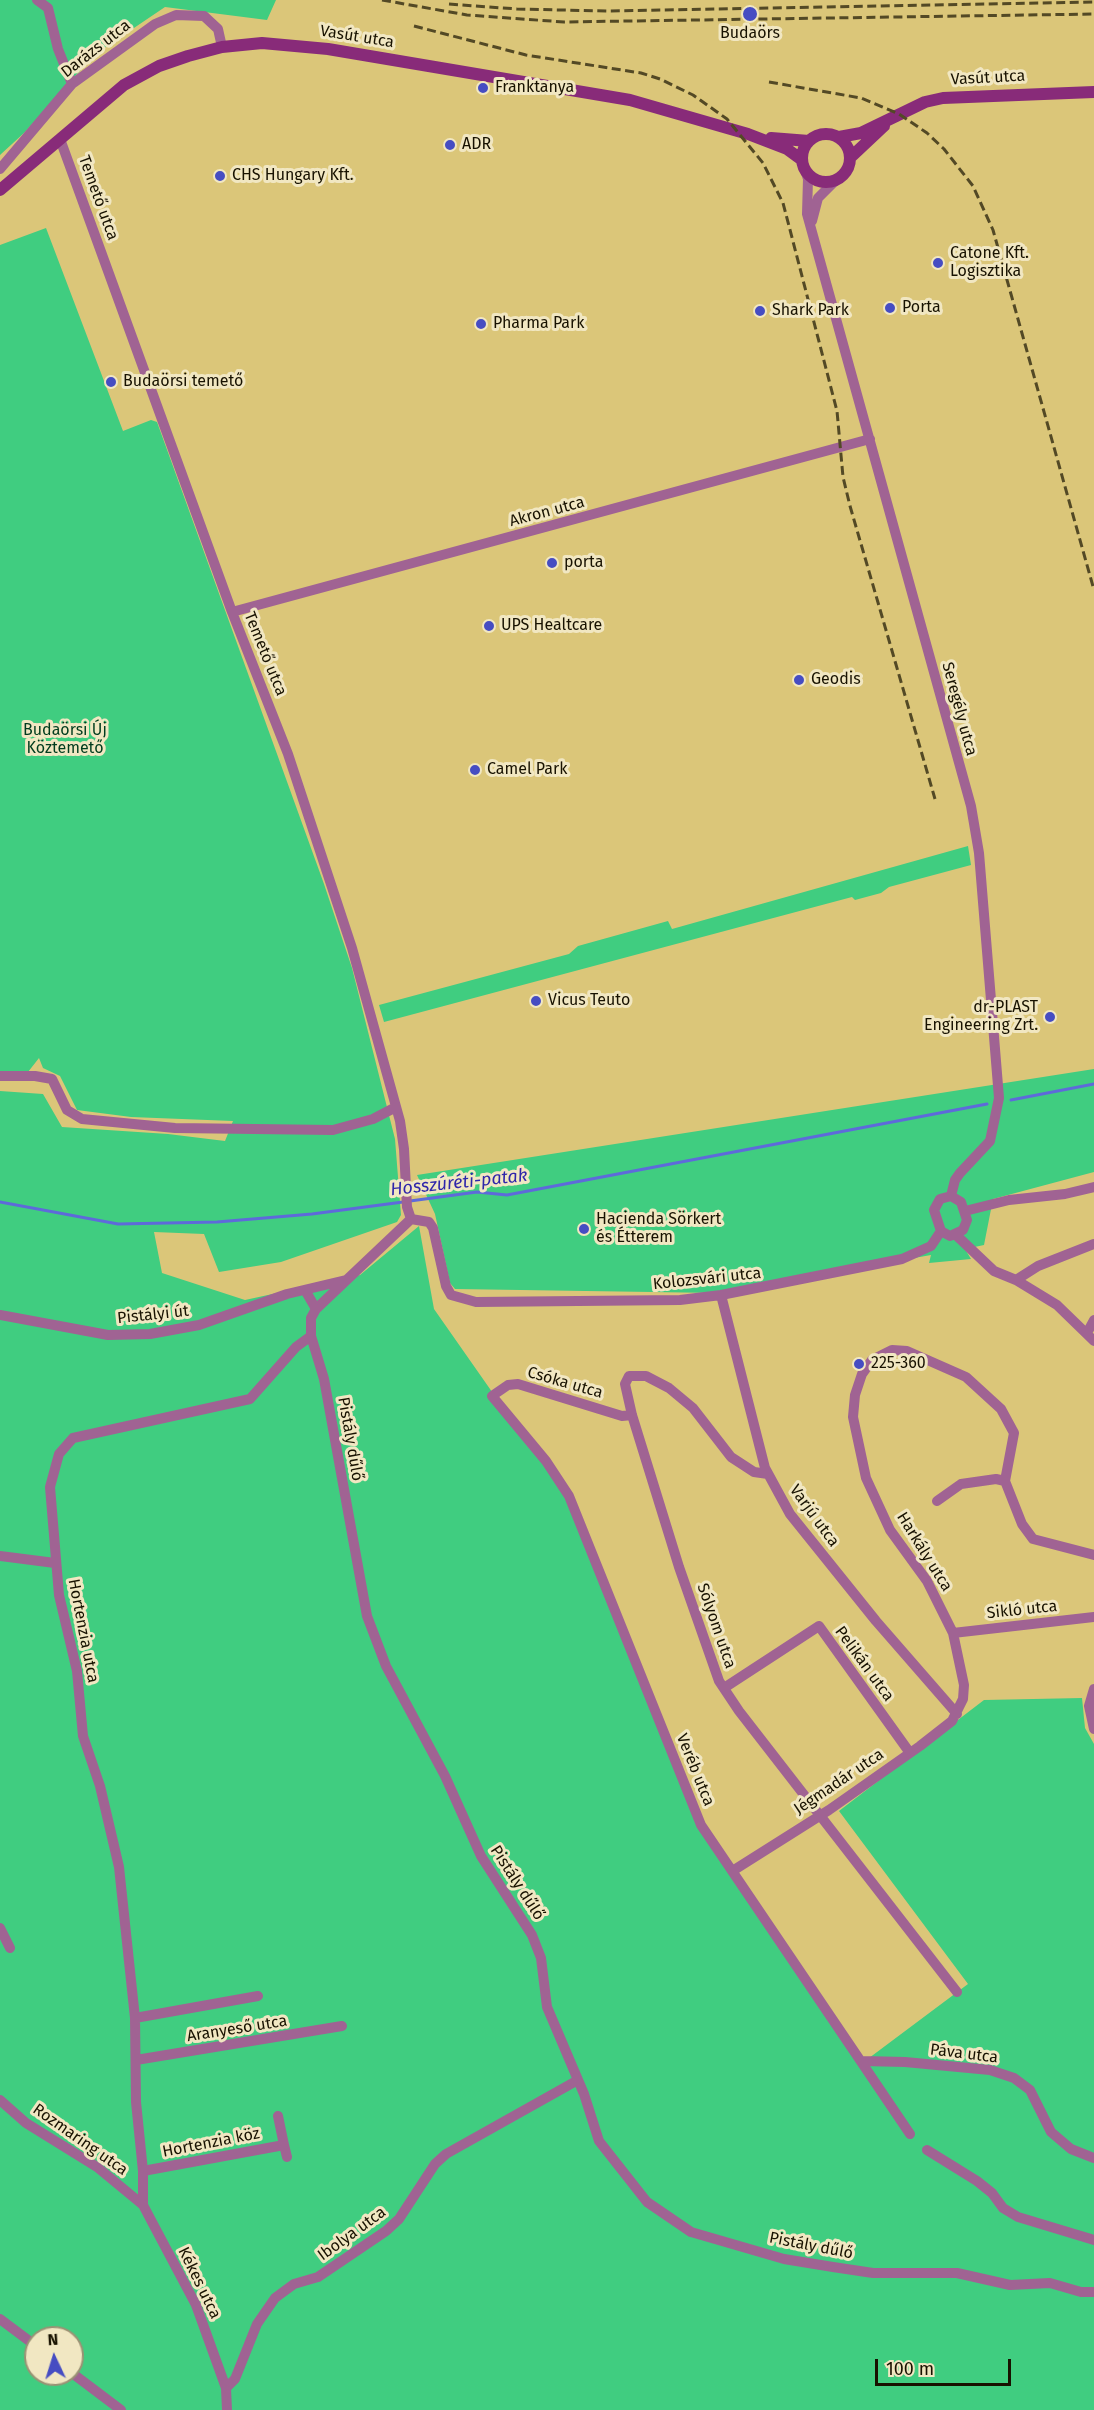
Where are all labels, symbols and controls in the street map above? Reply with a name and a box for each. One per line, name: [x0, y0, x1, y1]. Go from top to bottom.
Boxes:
marker: Budaörs: [741, 5, 759, 23]
street label: Darázs utca: [57, 16, 135, 82]
street label: Vasút utca: [319, 22, 395, 52]
place label: Budaörs: [720, 24, 780, 44]
street label: Vasút utca: [950, 66, 1026, 90]
place label: Franktanya: [495, 78, 574, 98]
marker: Franktanya: [476, 81, 490, 95]
place label: ADR: [462, 135, 491, 155]
marker: ADR: [443, 138, 457, 152]
street label: Temető utca: [74, 153, 122, 243]
place label: CHS Hungary Kft.: [232, 166, 354, 186]
marker: CHS Hungary Kft.: [213, 169, 227, 183]
place label: Catone Kft. Logisztika: [950, 244, 1029, 282]
marker: Catone Kft. Logisztika: [931, 256, 945, 270]
place label: Porta: [902, 298, 941, 318]
place label: Shark Park: [772, 301, 849, 321]
marker: Porta: [883, 301, 897, 315]
marker: Shark Park: [753, 304, 767, 318]
place label: Pharma Park: [493, 314, 584, 334]
marker: Pharma Park: [474, 317, 488, 331]
place label: Budaörsi temető: [123, 372, 243, 392]
marker: Budaörsi temető: [104, 375, 118, 389]
street label: Akron utca: [507, 493, 587, 531]
place label: porta: [564, 553, 603, 573]
marker: porta: [545, 556, 559, 570]
street label: Temető utca: [239, 609, 291, 699]
place label: UPS Healtcare: [501, 616, 602, 636]
marker: UPS Healtcare: [482, 619, 496, 633]
street label: Seregély utca: [937, 660, 981, 758]
place label: Geodis: [811, 670, 861, 690]
marker: Geodis: [792, 673, 806, 687]
park label: Budaörsi Új Köztemető: [23, 721, 107, 759]
place label: Camel Park: [487, 760, 567, 780]
marker: Camel Park: [468, 763, 482, 777]
place label: Vicus Teuto: [548, 991, 630, 1011]
marker: Vicus Teuto: [529, 994, 543, 1008]
place label: dr-PLAST Engineering Zrt.: [924, 998, 1038, 1036]
marker: dr-PLAST Engineering Zrt.: [1043, 1010, 1057, 1024]
water label: Hosszúréti-patak: [389, 1165, 529, 1201]
place label: Hacienda Sörkert és Étterem: [596, 1210, 721, 1248]
marker: Hacienda Sörkert és Étterem: [577, 1222, 591, 1236]
street label: Kolozsvári utca: [652, 1264, 762, 1294]
street label: Pistályi út: [116, 1302, 190, 1328]
place label: 225-360: [871, 1354, 926, 1374]
marker: 225-360: [852, 1357, 866, 1371]
street label: Csóka utca: [525, 1363, 605, 1403]
street label: Pistály dűlő: [333, 1395, 367, 1483]
street label: Varjú utca: [785, 1481, 843, 1551]
street label: Harkály utca: [892, 1509, 956, 1595]
street label: Hortenzia utca: [64, 1577, 102, 1685]
street label: Sólyom utca: [692, 1581, 740, 1671]
street label: Sikló utca: [986, 1597, 1058, 1623]
street label: Pelikán utca: [830, 1623, 898, 1705]
street label: Veréb utca: [672, 1731, 718, 1809]
street label: Jégmadár utca: [790, 1745, 888, 1819]
street label: Pistály dűlő: [486, 1842, 548, 1924]
street label: Aranyeső utca: [185, 2012, 289, 2046]
street label: Páva utca: [929, 2040, 999, 2068]
street label: Rozmaring utca: [29, 2100, 131, 2180]
street label: Hortenzia köz: [161, 2124, 261, 2162]
street label: Ibolya utca: [314, 2203, 390, 2265]
street label: Pistály dűlő: [767, 2228, 855, 2264]
street label: Kékes utca: [173, 2244, 225, 2322]
north arrow: [24, 2326, 84, 2386]
text: N: [47, 2330, 59, 2349]
scale bar: [878, 2347, 1014, 2385]
text: 100 m: [886, 2358, 934, 2380]

